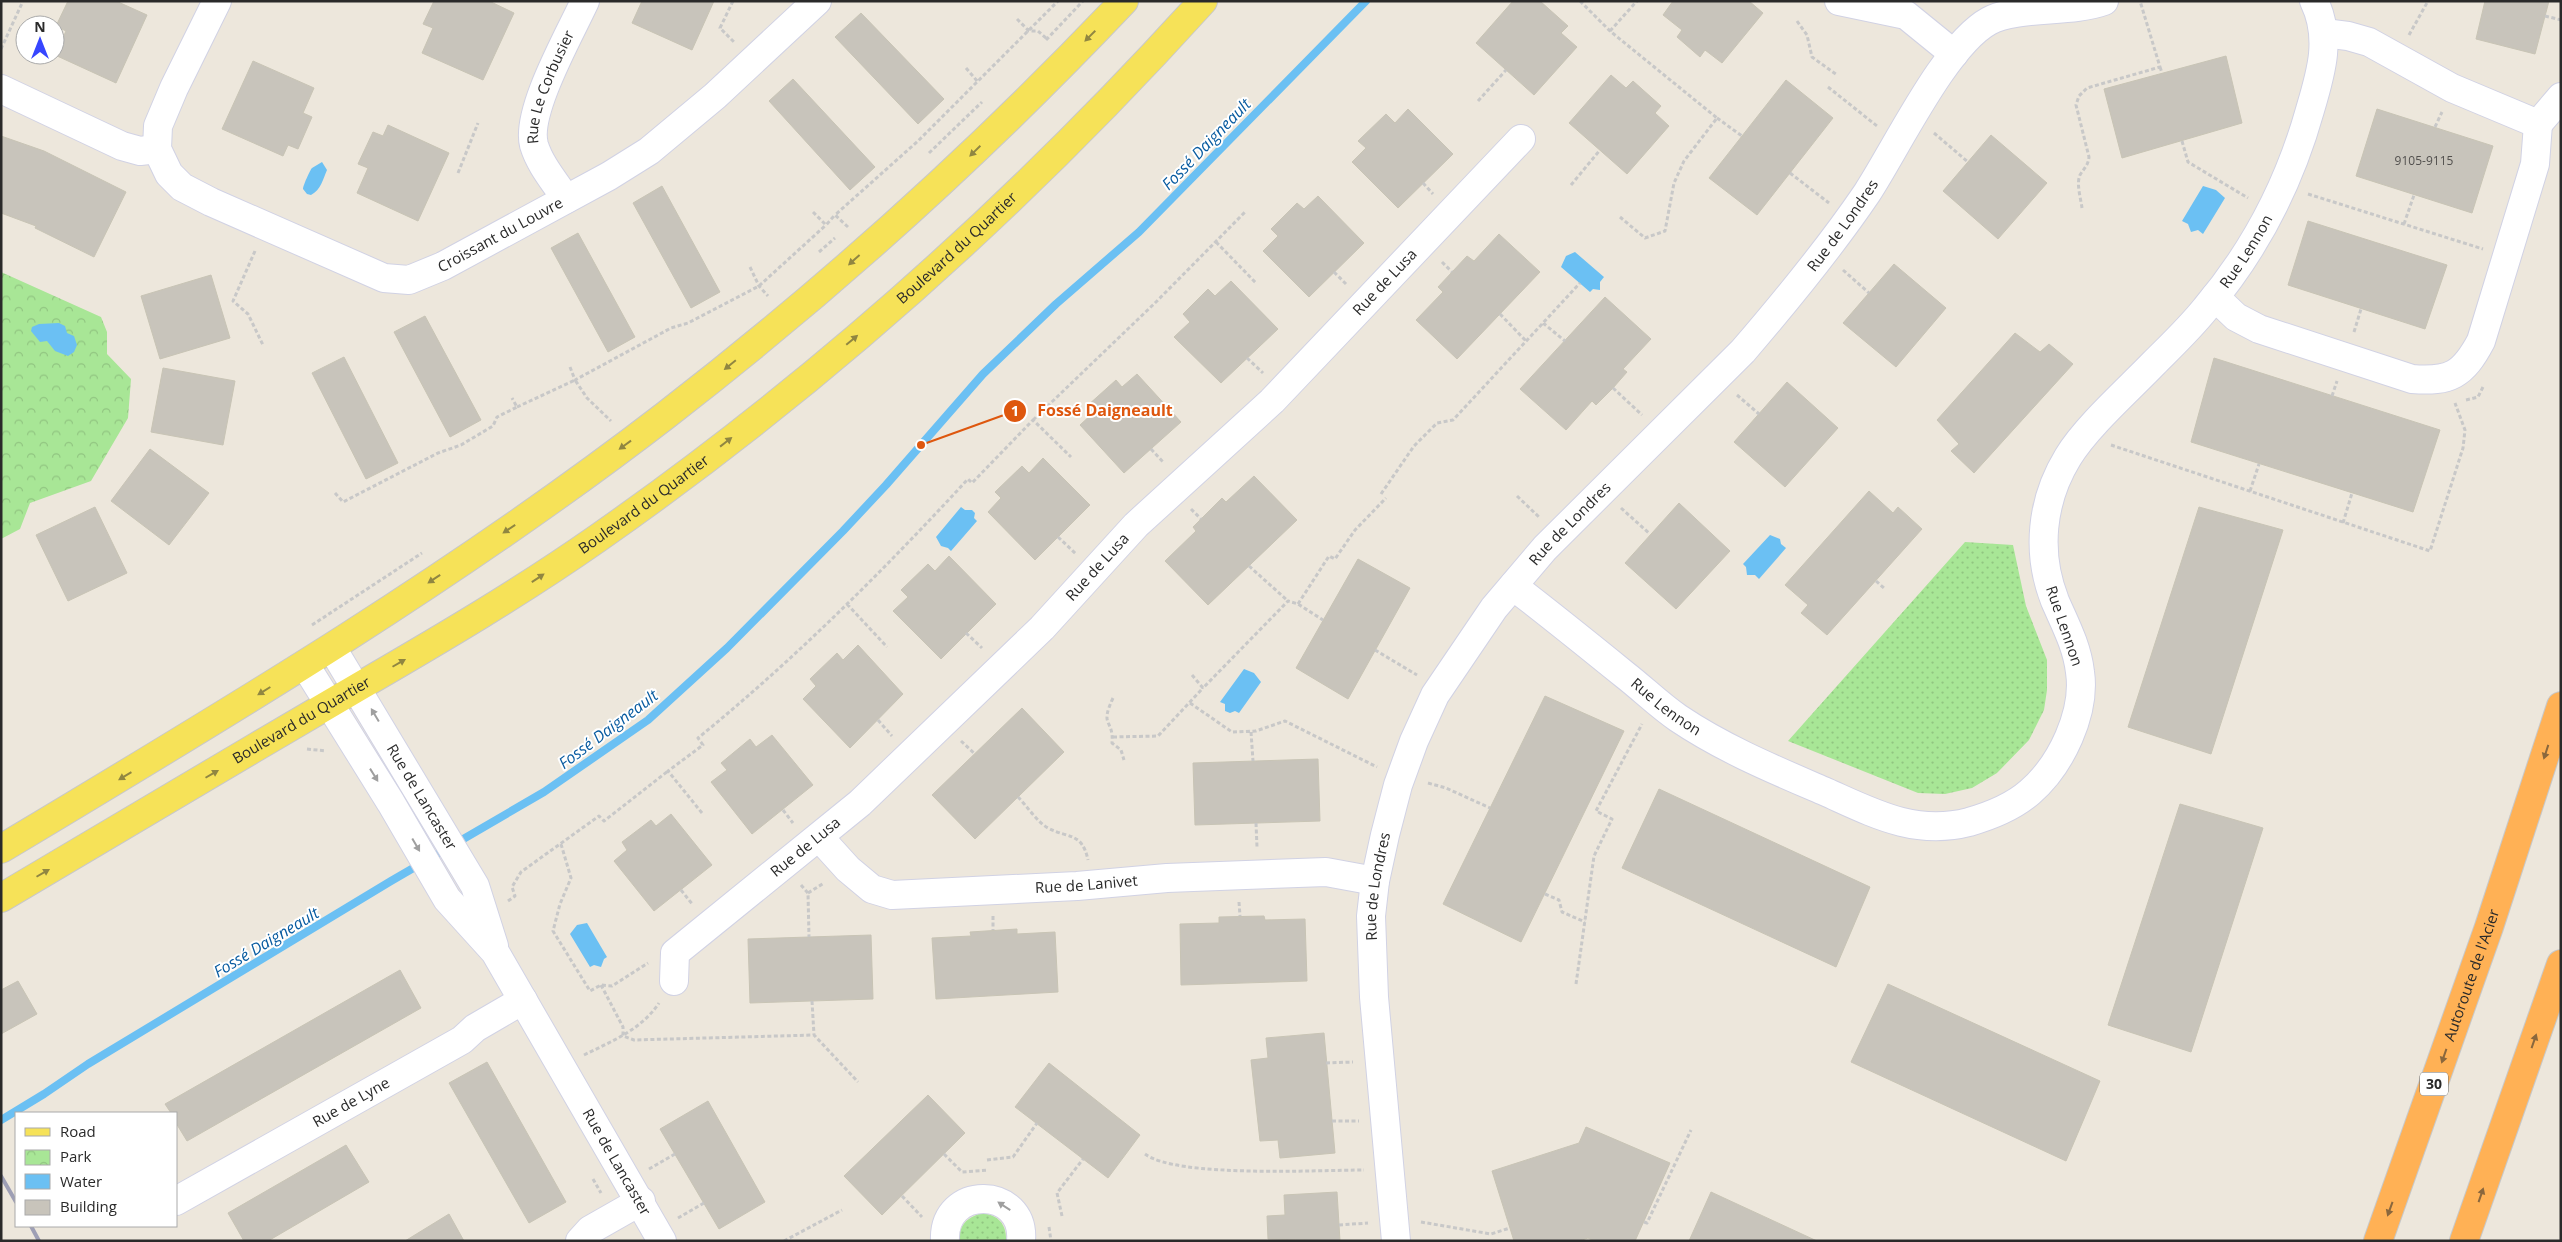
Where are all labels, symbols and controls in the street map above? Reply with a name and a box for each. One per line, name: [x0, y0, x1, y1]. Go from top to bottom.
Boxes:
north arrow: [15, 15, 65, 65]
text: N: [34, 17, 46, 36]
street label: Rue Le Corbusier: [522, 27, 578, 145]
one-way arrow: [1084, 30, 1096, 42]
water label: Fossé Daigneault: [1157, 93, 1256, 195]
one-way arrow: [969, 145, 981, 157]
house number: 9105-9115: [2395, 152, 2454, 169]
street label: Rue de Londres: [1802, 175, 1882, 275]
street label: Boulevard du Quartier: [892, 187, 1021, 308]
street label: Croissant du Louvre: [434, 192, 566, 276]
street label: Rue Lennon: [2215, 211, 2276, 292]
street label: Rue de Lusa: [1348, 244, 1421, 319]
one-way arrow: [848, 255, 861, 266]
one-way arrow: [846, 334, 859, 345]
one-way arrow: [723, 359, 736, 370]
callout: Fossé Daigneault: [1002, 395, 1183, 426]
text: Fossé Daigneault: [1037, 399, 1173, 421]
text: 1: [1011, 400, 1019, 420]
one-way arrow: [719, 437, 733, 447]
one-way arrow: [619, 440, 632, 450]
street label: Boulevard du Quartier: [574, 450, 712, 558]
street label: Rue de Londres: [1524, 477, 1615, 569]
one-way arrow: [502, 524, 516, 534]
street label: Rue de Lusa: [1061, 528, 1133, 605]
one-way arrow: [531, 573, 545, 583]
one-way arrow: [427, 575, 441, 584]
street label: Rue Lennon: [2042, 583, 2088, 668]
one-way arrow: [393, 659, 406, 668]
street label: Boulevard du Quartier: [228, 671, 374, 768]
street label: Rue Lennon: [1627, 673, 1705, 739]
water label: Fossé Daigneault: [554, 684, 663, 774]
one-way arrow: [257, 686, 270, 695]
one-way arrow: [370, 709, 379, 722]
street label: Rue de Lancaster: [383, 740, 462, 853]
one-way arrow: [2541, 745, 2549, 760]
one-way arrow: [206, 769, 219, 778]
one-way arrow: [370, 769, 379, 782]
one-way arrow: [119, 772, 132, 781]
street label: Rue de Lusa: [766, 812, 844, 881]
street label: Rue de Londres: [1360, 830, 1394, 941]
one-way arrow: [411, 838, 420, 851]
one-way arrow: [37, 869, 50, 878]
street label: Rue de Lanivet: [1035, 870, 1138, 897]
water label: Fossé Daigneault: [209, 901, 323, 982]
street label: Autoroute de l'Acier: [2438, 906, 2503, 1044]
one-way arrow: [2530, 1033, 2538, 1048]
one-way arrow: [2440, 1048, 2447, 1063]
street label: Rue de Lyne: [309, 1072, 393, 1131]
road number: 30: [2420, 1072, 2448, 1096]
street label: Rue de Lancaster: [579, 1105, 656, 1219]
legend: [15, 1112, 178, 1227]
text: Road: [60, 1121, 96, 1141]
text: Park: [60, 1146, 91, 1166]
text: Water: [60, 1171, 102, 1191]
one-way arrow: [2477, 1187, 2485, 1202]
text: Building: [60, 1196, 117, 1216]
one-way arrow: [997, 1201, 1011, 1210]
one-way arrow: [2386, 1201, 2393, 1216]

